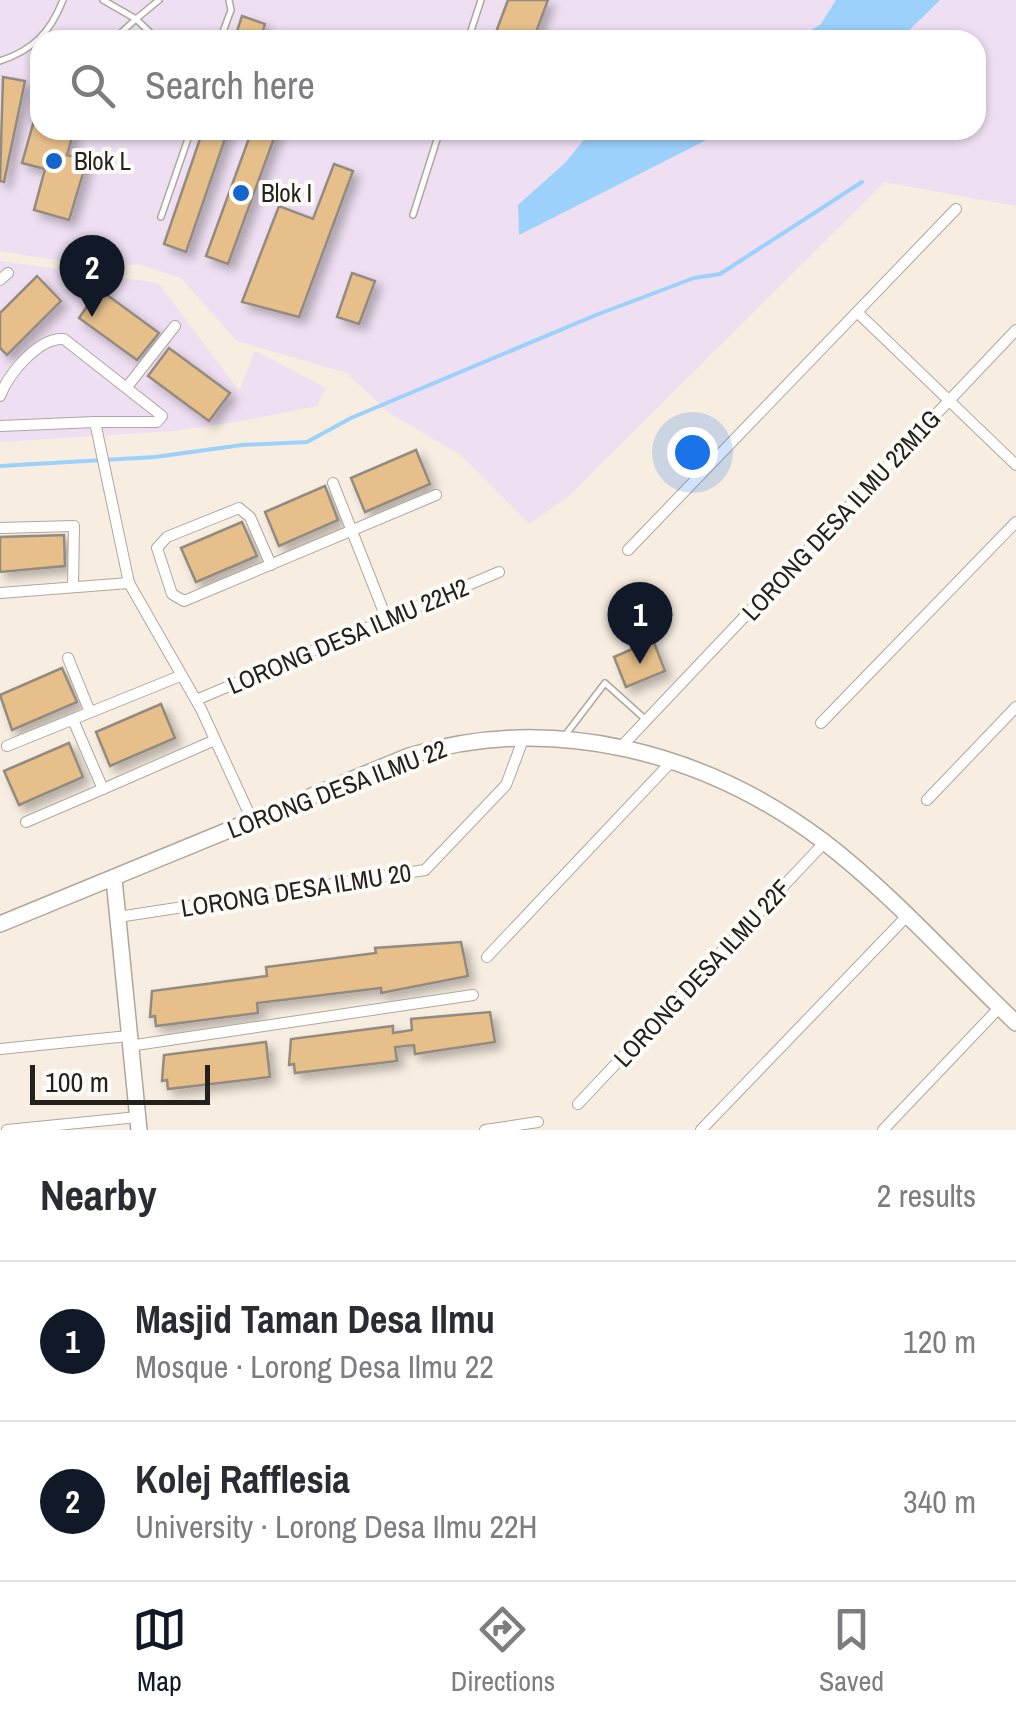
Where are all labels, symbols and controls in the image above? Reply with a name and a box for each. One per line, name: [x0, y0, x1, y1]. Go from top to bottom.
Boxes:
search box: [30, 30, 986, 140]
icon: search: [65, 58, 120, 113]
text: Search here: [145, 60, 315, 111]
place label: Blok L: [74, 144, 131, 178]
marker: Blok L: [43, 150, 65, 172]
place label: Blok I: [261, 176, 312, 210]
marker: Blok I: [230, 182, 252, 204]
pin: 2: [59, 234, 124, 317]
street label: LORONG DESA ILMU 22M1G: [734, 402, 948, 628]
your location: [667, 427, 718, 478]
street label: LORONG DESA ILMU 22H2: [222, 570, 474, 702]
pin: 1: [608, 582, 672, 664]
street label: LORONG DESA ILMU 22: [222, 731, 452, 847]
street label: LORONG DESA ILMU 20: [179, 855, 413, 925]
street label: LORONG DESA ILMU 22F: [606, 872, 798, 1074]
scale bar: [30, 1060, 210, 1104]
text: 100 m: [45, 1063, 109, 1101]
text: Nearby: [40, 1167, 157, 1223]
text: 2 results: [877, 1174, 976, 1217]
text: Masjid Taman Desa Ilmu: [135, 1294, 495, 1345]
text: 1: [65, 1320, 80, 1363]
text: 120 m: [903, 1320, 976, 1363]
text: Mosque · Lorong Desa Ilmu 22: [135, 1345, 494, 1388]
text: Kolej Rafflesia: [135, 1454, 350, 1505]
text: 2: [65, 1480, 80, 1523]
text: 340 m: [903, 1480, 976, 1523]
text: University · Lorong Desa Ilmu 22H: [135, 1505, 538, 1548]
tab: Map: [132, 1602, 187, 1700]
tab: Directions: [451, 1602, 555, 1700]
tab: Saved: [819, 1602, 884, 1700]

